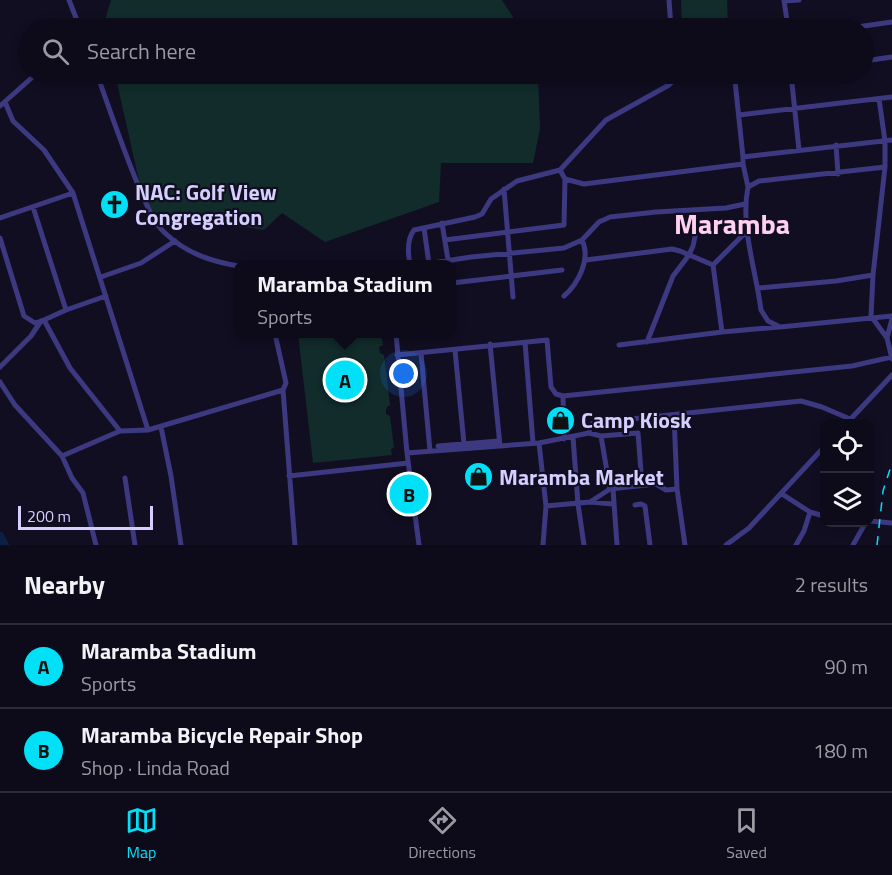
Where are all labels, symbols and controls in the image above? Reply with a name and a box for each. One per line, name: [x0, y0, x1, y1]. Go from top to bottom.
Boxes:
search box: [18, 18, 874, 84]
text: Search here: [87, 34, 196, 68]
icon: search: [39, 35, 72, 68]
place label: NAC: Golf View Congregation: [135, 175, 277, 234]
church icon: NAC: Golf View Congregation: [98, 189, 130, 221]
district label: Maramba: [674, 202, 790, 245]
popup: [234, 260, 456, 338]
text: Maramba Stadium: [257, 267, 433, 301]
text: Sports: [257, 301, 312, 332]
pin: A: [326, 358, 364, 403]
your location: [389, 359, 418, 388]
place label: Camp Kiosk: [581, 403, 692, 437]
shop icon: Camp Kiosk: [544, 404, 576, 436]
map controls: [820, 419, 874, 527]
button: locate: [820, 419, 874, 473]
place label: Maramba Market: [499, 460, 664, 494]
shop icon: Maramba Market: [462, 461, 494, 493]
pin: B: [390, 472, 428, 516]
button: layers: [820, 473, 874, 527]
scale bar: [18, 503, 153, 530]
text: 200 m: [27, 504, 71, 528]
text: Nearby: [24, 565, 105, 604]
text: 2 results: [795, 569, 868, 600]
text: Maramba Stadium: [81, 634, 257, 668]
text: A: [37, 651, 50, 682]
text: 90 m: [824, 651, 868, 682]
text: Sports: [81, 668, 136, 699]
text: Maramba Bicycle Repair Shop: [81, 718, 363, 752]
text: B: [37, 735, 50, 766]
text: 180 m: [813, 735, 868, 766]
text: Shop · Linda Road: [81, 752, 230, 783]
tab: Map: [125, 804, 158, 864]
tab: Directions: [408, 804, 476, 864]
tab: Saved: [726, 804, 767, 864]

